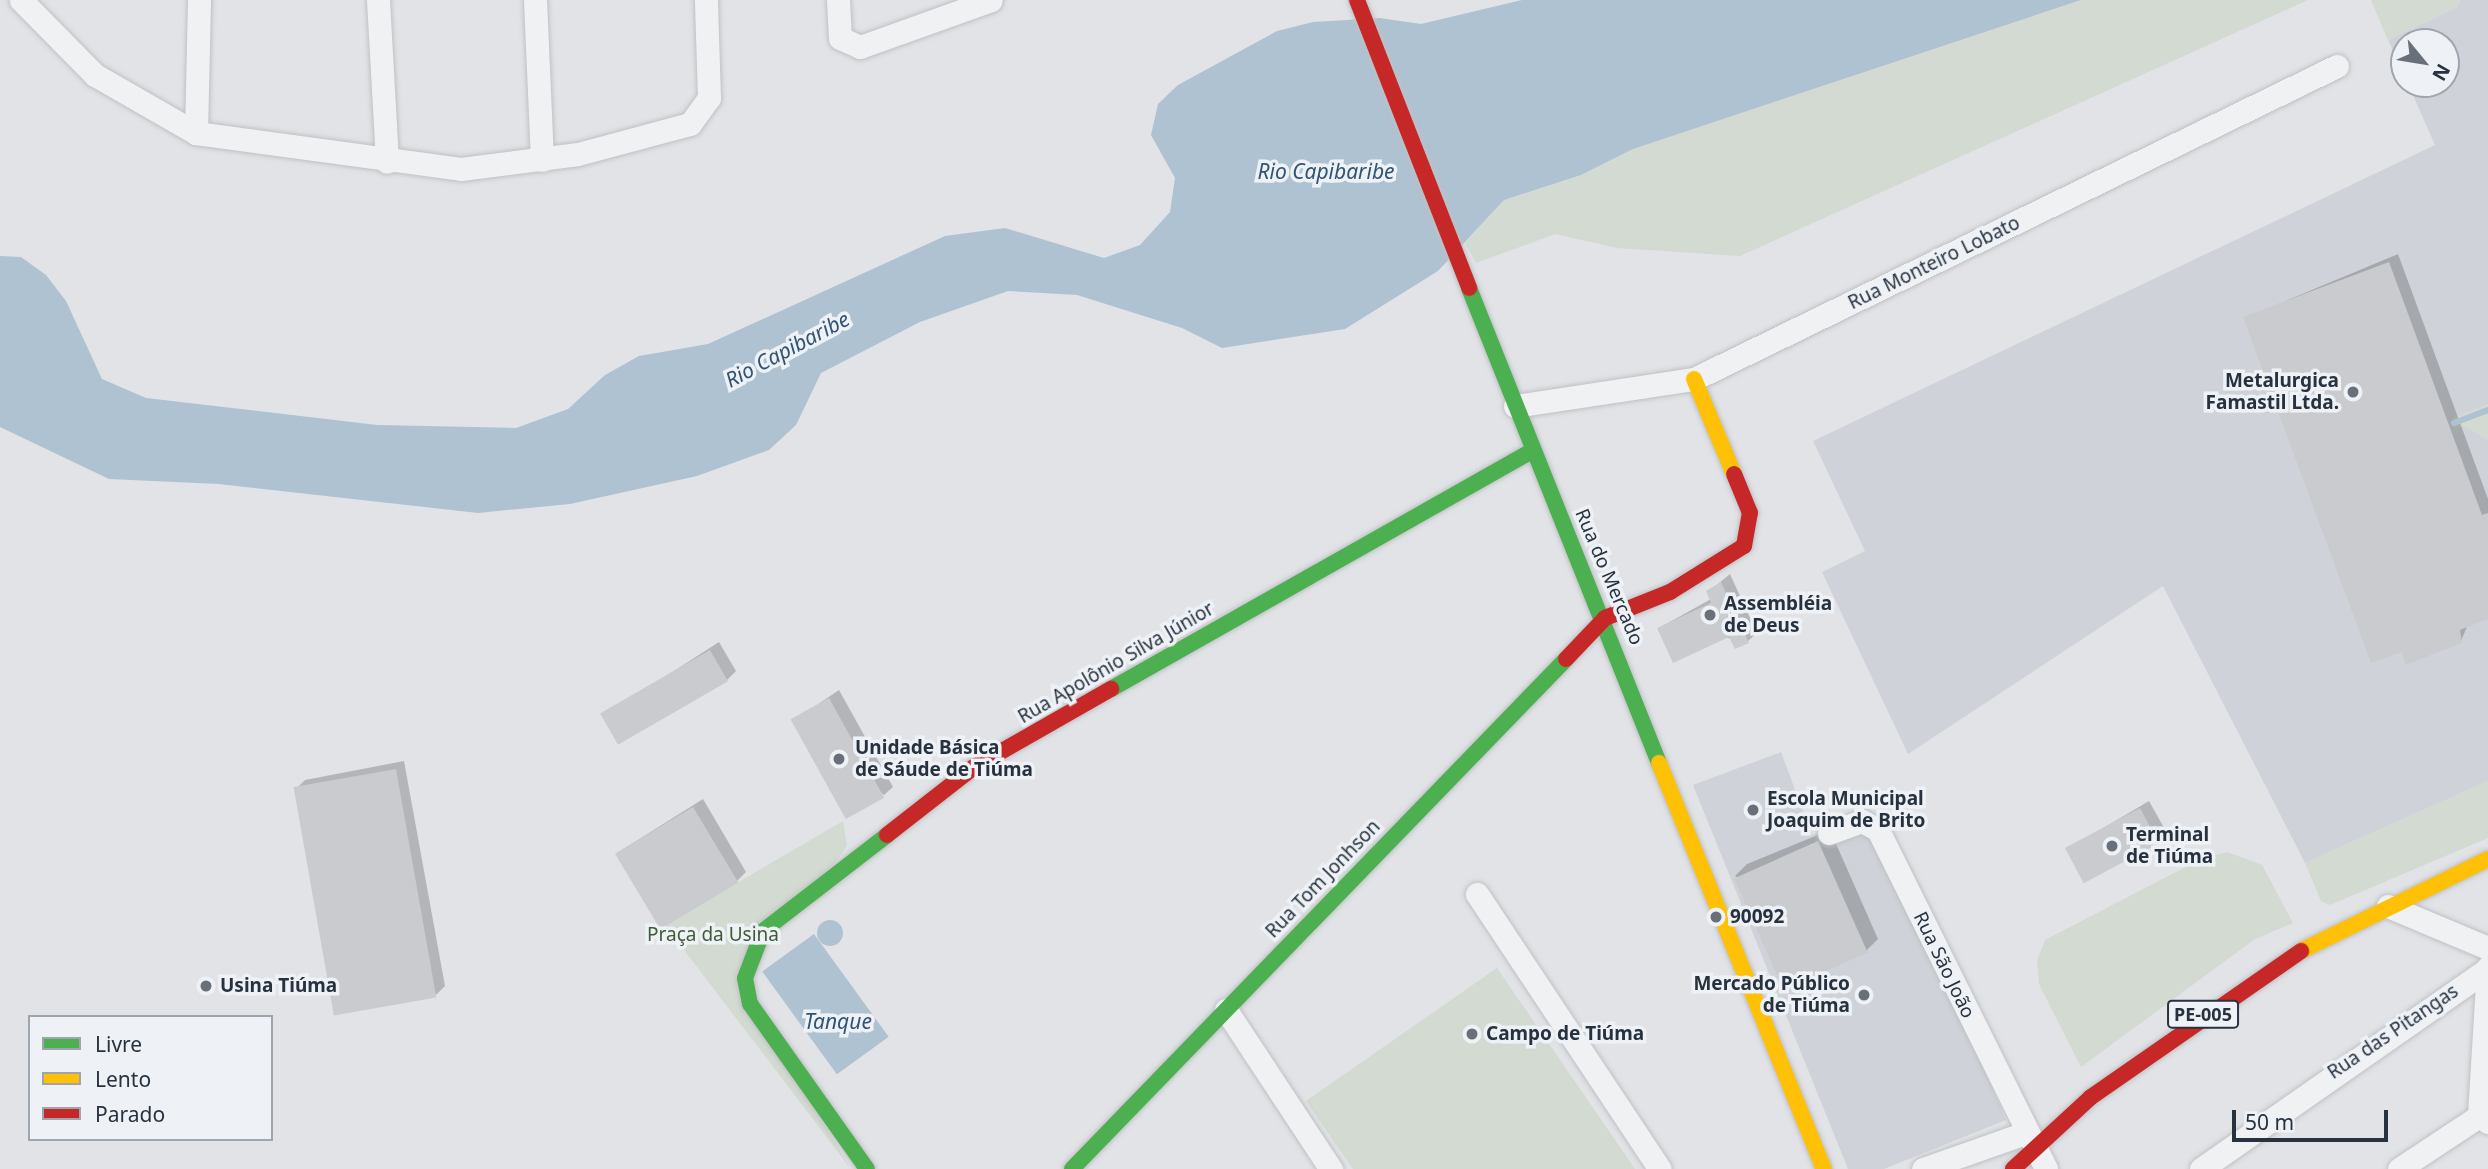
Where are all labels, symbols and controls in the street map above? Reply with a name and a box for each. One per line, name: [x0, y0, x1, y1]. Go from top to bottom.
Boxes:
north arrow: [2390, 28, 2460, 98]
text: N: [2426, 59, 2457, 86]
water label: Rio Capibaribe: [1257, 158, 1395, 184]
street label: Rua Monteiro Lobato: [1844, 212, 2024, 314]
water label: Rio Capibaribe: [721, 306, 853, 392]
place label: Metalurgica Famastil Ltda.: [2206, 370, 2339, 414]
marker: Metalurgica Famastil Ltda.: [2345, 384, 2361, 400]
street label: Rua do Mercado: [1570, 506, 1648, 648]
place label: Assembléia de Deus: [1724, 593, 1832, 637]
street label: Rua Apolônio Silva Júnior: [1014, 598, 1218, 728]
marker: Assembléia de Deus: [1702, 607, 1718, 623]
place label: Unidade Básica de Sáude de Tiúma: [855, 737, 1033, 781]
marker: Unidade Básica de Sáude de Tiúma: [829, 749, 849, 769]
place label: Escola Municipal Joaquim de Brito: [1767, 788, 1925, 832]
marker: Escola Municipal Joaquim de Brito: [1745, 802, 1761, 818]
street label: Rua Tom Jonhson: [1261, 815, 1385, 943]
place label: Terminal de Tiúma: [2126, 824, 2213, 868]
marker: Terminal de Tiúma: [2104, 838, 2120, 854]
place label: 90092: [1730, 906, 1784, 928]
street label: Rua São João: [1908, 908, 1980, 1022]
marker: 90092: [1708, 909, 1724, 925]
park label: Praça da Usina: [647, 924, 779, 946]
place label: Mercado Público de Tiúma: [1693, 973, 1850, 1017]
place label: Usina Tiúma: [220, 975, 337, 997]
marker: Usina Tiúma: [198, 978, 214, 994]
street label: Rua das Pitangas: [2323, 980, 2463, 1084]
marker: Mercado Público de Tiúma: [1856, 987, 1872, 1003]
road number: PE-005: [2166, 1000, 2240, 1028]
water label: Tanque: [804, 1008, 872, 1034]
legend: [28, 1015, 273, 1141]
place label: Campo de Tiúma: [1486, 1023, 1644, 1045]
marker: Campo de Tiúma: [1464, 1026, 1480, 1042]
text: Livre: [95, 1030, 142, 1058]
text: Lento: [95, 1065, 151, 1093]
scale bar: [2236, 1096, 2392, 1140]
text: Parado: [95, 1100, 165, 1128]
text: 50 m: [2245, 1108, 2294, 1136]

